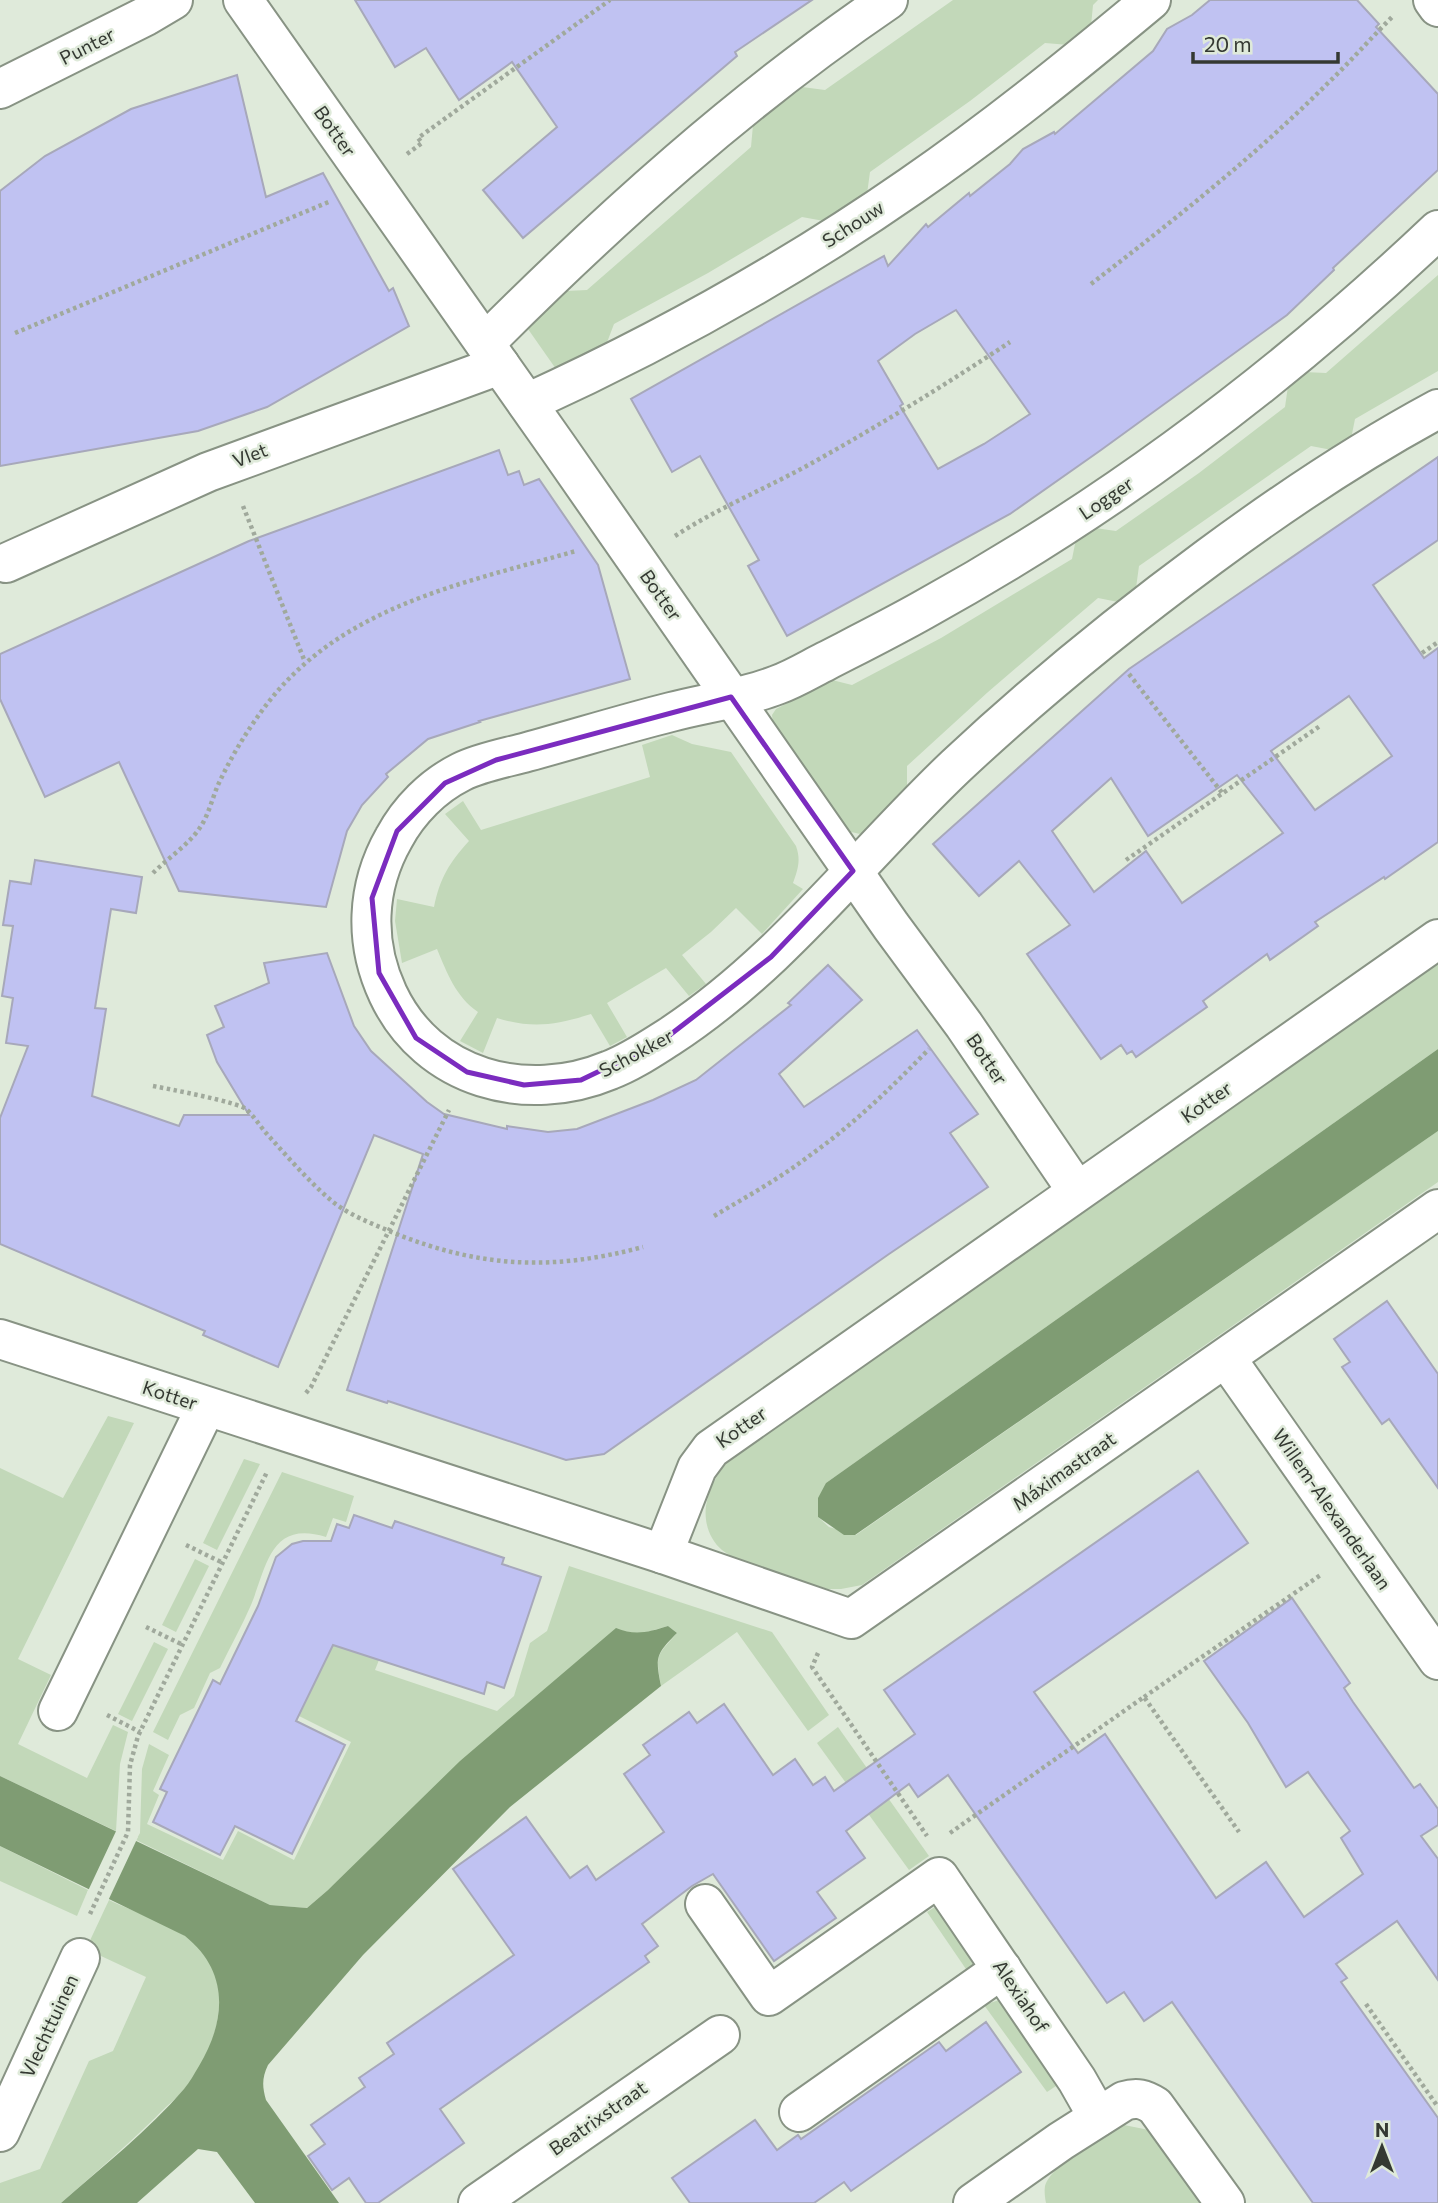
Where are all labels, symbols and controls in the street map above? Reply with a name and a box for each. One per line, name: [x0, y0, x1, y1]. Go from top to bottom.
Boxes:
scale bar: [1193, 21, 1338, 65]
street label: Punter: [55, 22, 119, 69]
text: 20 m: [1204, 31, 1252, 56]
street label: Botter: [310, 101, 361, 161]
street label: Schouw: [818, 195, 888, 252]
street label: Vlet: [229, 437, 271, 472]
street label: Logger: [1074, 471, 1137, 524]
street label: Botter: [636, 565, 687, 625]
street label: Schokker: [595, 1023, 677, 1082]
street label: Botter: [962, 1029, 1013, 1089]
street label: Kotter: [1176, 1076, 1236, 1127]
street label: Kotter: [140, 1375, 201, 1414]
street label: Kotter: [711, 1401, 771, 1452]
street label: Willem-Alexanderlaan: [1268, 1424, 1397, 1594]
street label: Máximastraat: [1008, 1426, 1120, 1515]
street label: Alexiahof: [989, 1955, 1054, 2037]
street label: Vlechttuinen: [15, 1971, 82, 2081]
street label: Beatrixstraat: [544, 2075, 651, 2160]
north arrow: [1347, 2112, 1417, 2182]
text: N: [1375, 2118, 1389, 2141]

